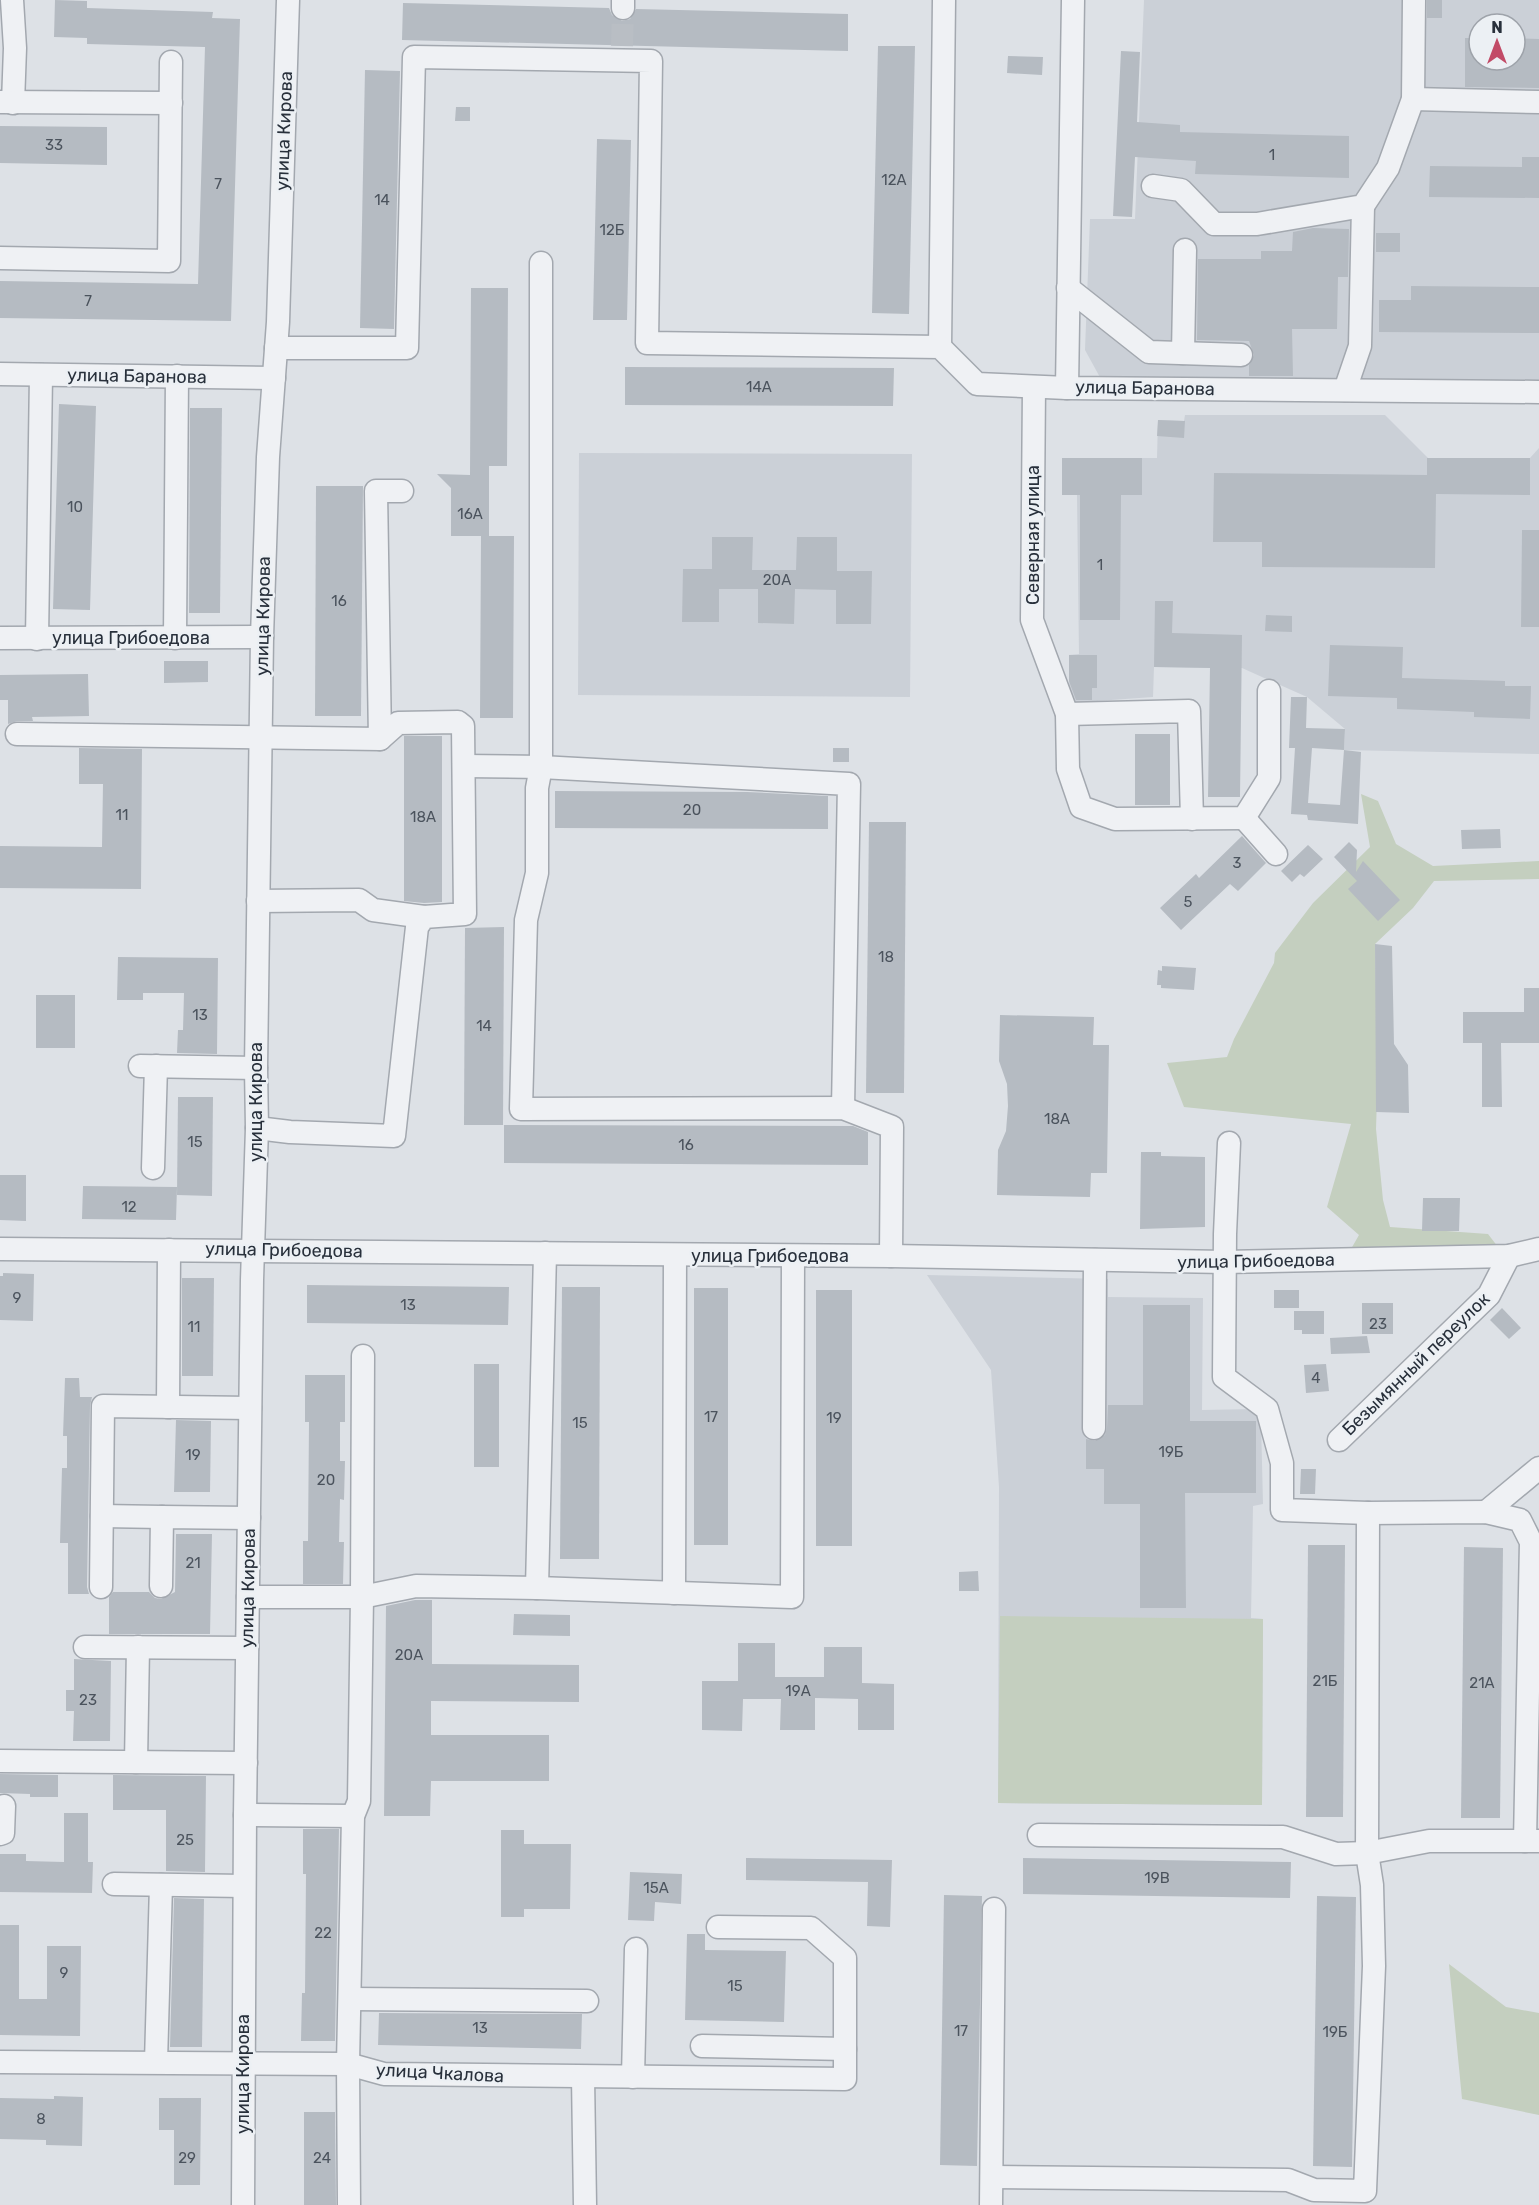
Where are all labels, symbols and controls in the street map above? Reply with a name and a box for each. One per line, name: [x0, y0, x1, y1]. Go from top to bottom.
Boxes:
north arrow: [1467, 12, 1527, 72]
text: N: [1491, 18, 1503, 37]
street label: улица Кирова: [271, 71, 297, 191]
house number: 33: [45, 136, 63, 154]
house number: 1: [1269, 146, 1275, 164]
house number: 12А: [881, 171, 907, 189]
house number: 7: [214, 175, 222, 193]
house number: 14: [374, 191, 390, 209]
house number: 12Б: [600, 221, 625, 239]
house number: 7: [84, 292, 92, 310]
street label: улица Баранова: [67, 364, 207, 388]
street label: улица Баранова: [1075, 376, 1215, 400]
house number: 14А: [746, 378, 772, 396]
street label: Северная улица: [1022, 465, 1044, 605]
house number: 10: [67, 498, 83, 516]
house number: 16А: [457, 505, 483, 523]
street label: улица Кирова: [251, 556, 275, 676]
house number: 1: [1097, 556, 1103, 574]
house number: 20А: [763, 571, 791, 589]
house number: 16: [331, 592, 347, 610]
street label: улица Грибоедова: [52, 627, 210, 649]
house number: 20: [683, 801, 701, 819]
house number: 11: [116, 806, 128, 824]
house number: 18А: [410, 808, 436, 826]
house number: 3: [1232, 854, 1242, 872]
house number: 5: [1184, 893, 1193, 911]
house number: 18: [878, 948, 894, 966]
house number: 13: [192, 1006, 208, 1024]
house number: 14: [476, 1017, 492, 1035]
street label: улица Кирова: [245, 1042, 267, 1162]
house number: 18А: [1044, 1110, 1070, 1128]
house number: 15: [187, 1133, 203, 1151]
house number: 16: [678, 1136, 694, 1154]
house number: 12: [121, 1198, 137, 1216]
street label: улица Грибоедова: [205, 1238, 363, 1262]
street label: улица Грибоедова: [691, 1245, 849, 1267]
street label: улица Грибоедова: [1177, 1249, 1335, 1273]
street label: Безымянный переулок: [1338, 1288, 1495, 1440]
house number: 9: [13, 1289, 22, 1307]
house number: 13: [400, 1296, 416, 1314]
house number: 23: [1369, 1315, 1387, 1333]
house number: 11: [188, 1318, 200, 1336]
house number: 4: [1311, 1369, 1321, 1387]
house number: 17: [704, 1408, 718, 1426]
house number: 19: [826, 1409, 842, 1427]
house number: 15: [572, 1414, 588, 1432]
house number: 19Б: [1159, 1443, 1184, 1461]
house number: 19: [185, 1446, 201, 1464]
house number: 20: [317, 1471, 335, 1489]
street label: улица Кирова: [236, 1528, 260, 1648]
house number: 21: [185, 1554, 201, 1572]
house number: 20А: [395, 1646, 423, 1664]
house number: 21Б: [1313, 1672, 1338, 1690]
house number: 21А: [1469, 1674, 1495, 1692]
house number: 19А: [785, 1682, 811, 1700]
house number: 23: [79, 1691, 97, 1709]
house number: 25: [176, 1831, 194, 1849]
house number: 19В: [1144, 1869, 1170, 1887]
house number: 15А: [643, 1879, 669, 1897]
house number: 22: [314, 1924, 332, 1942]
house number: 9: [60, 1964, 69, 1982]
house number: 15: [727, 1977, 743, 1995]
street label: улица Кирова: [232, 2014, 254, 2134]
house number: 13: [472, 2019, 488, 2037]
house number: 17: [954, 2022, 968, 2040]
house number: 19Б: [1323, 2023, 1348, 2041]
street label: улица Чкалова: [375, 2059, 505, 2087]
house number: 8: [36, 2110, 46, 2128]
house number: 29: [178, 2149, 196, 2167]
house number: 24: [313, 2149, 331, 2167]

